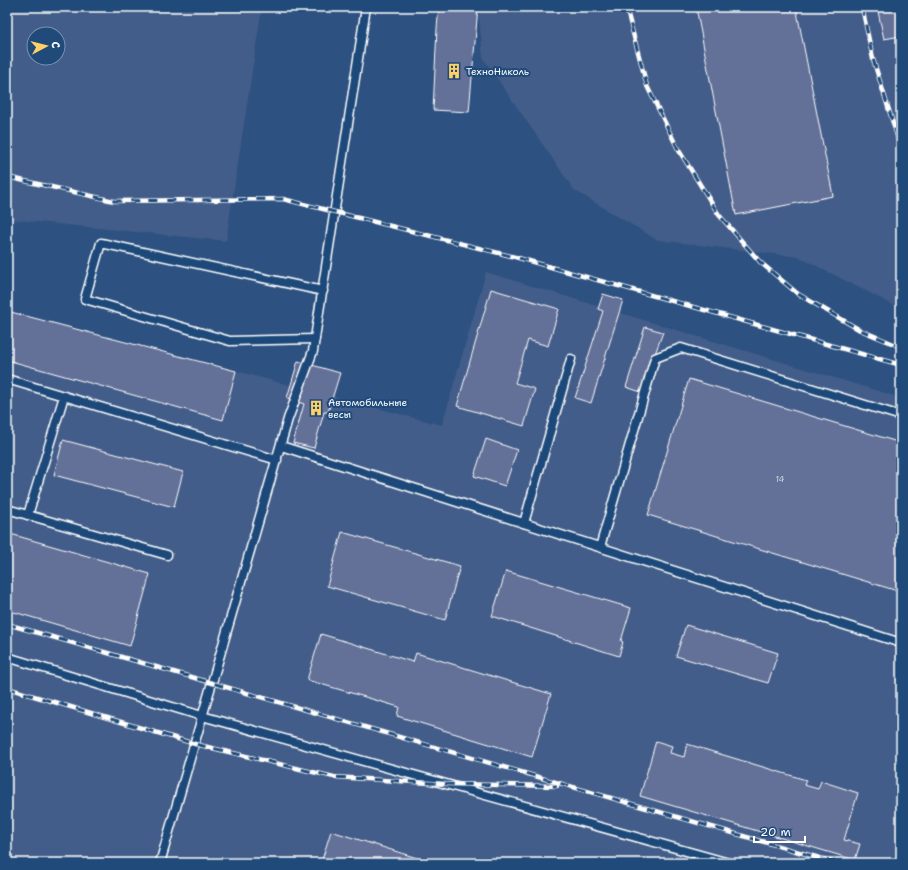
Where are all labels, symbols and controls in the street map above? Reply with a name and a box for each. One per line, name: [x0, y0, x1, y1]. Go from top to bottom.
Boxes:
north arrow: [26, 26, 66, 66]
text: С: [48, 41, 63, 49]
building icon: ТехноНиколь: [445, 62, 463, 80]
place label: ТехноНиколь: [466, 65, 529, 78]
place label: Автомобильные весы: [328, 396, 408, 421]
building icon: Автомобильные весы: [307, 399, 325, 417]
house number: 14: [776, 474, 785, 485]
scale bar: [754, 818, 805, 844]
text: 20 m: [760, 824, 791, 840]

